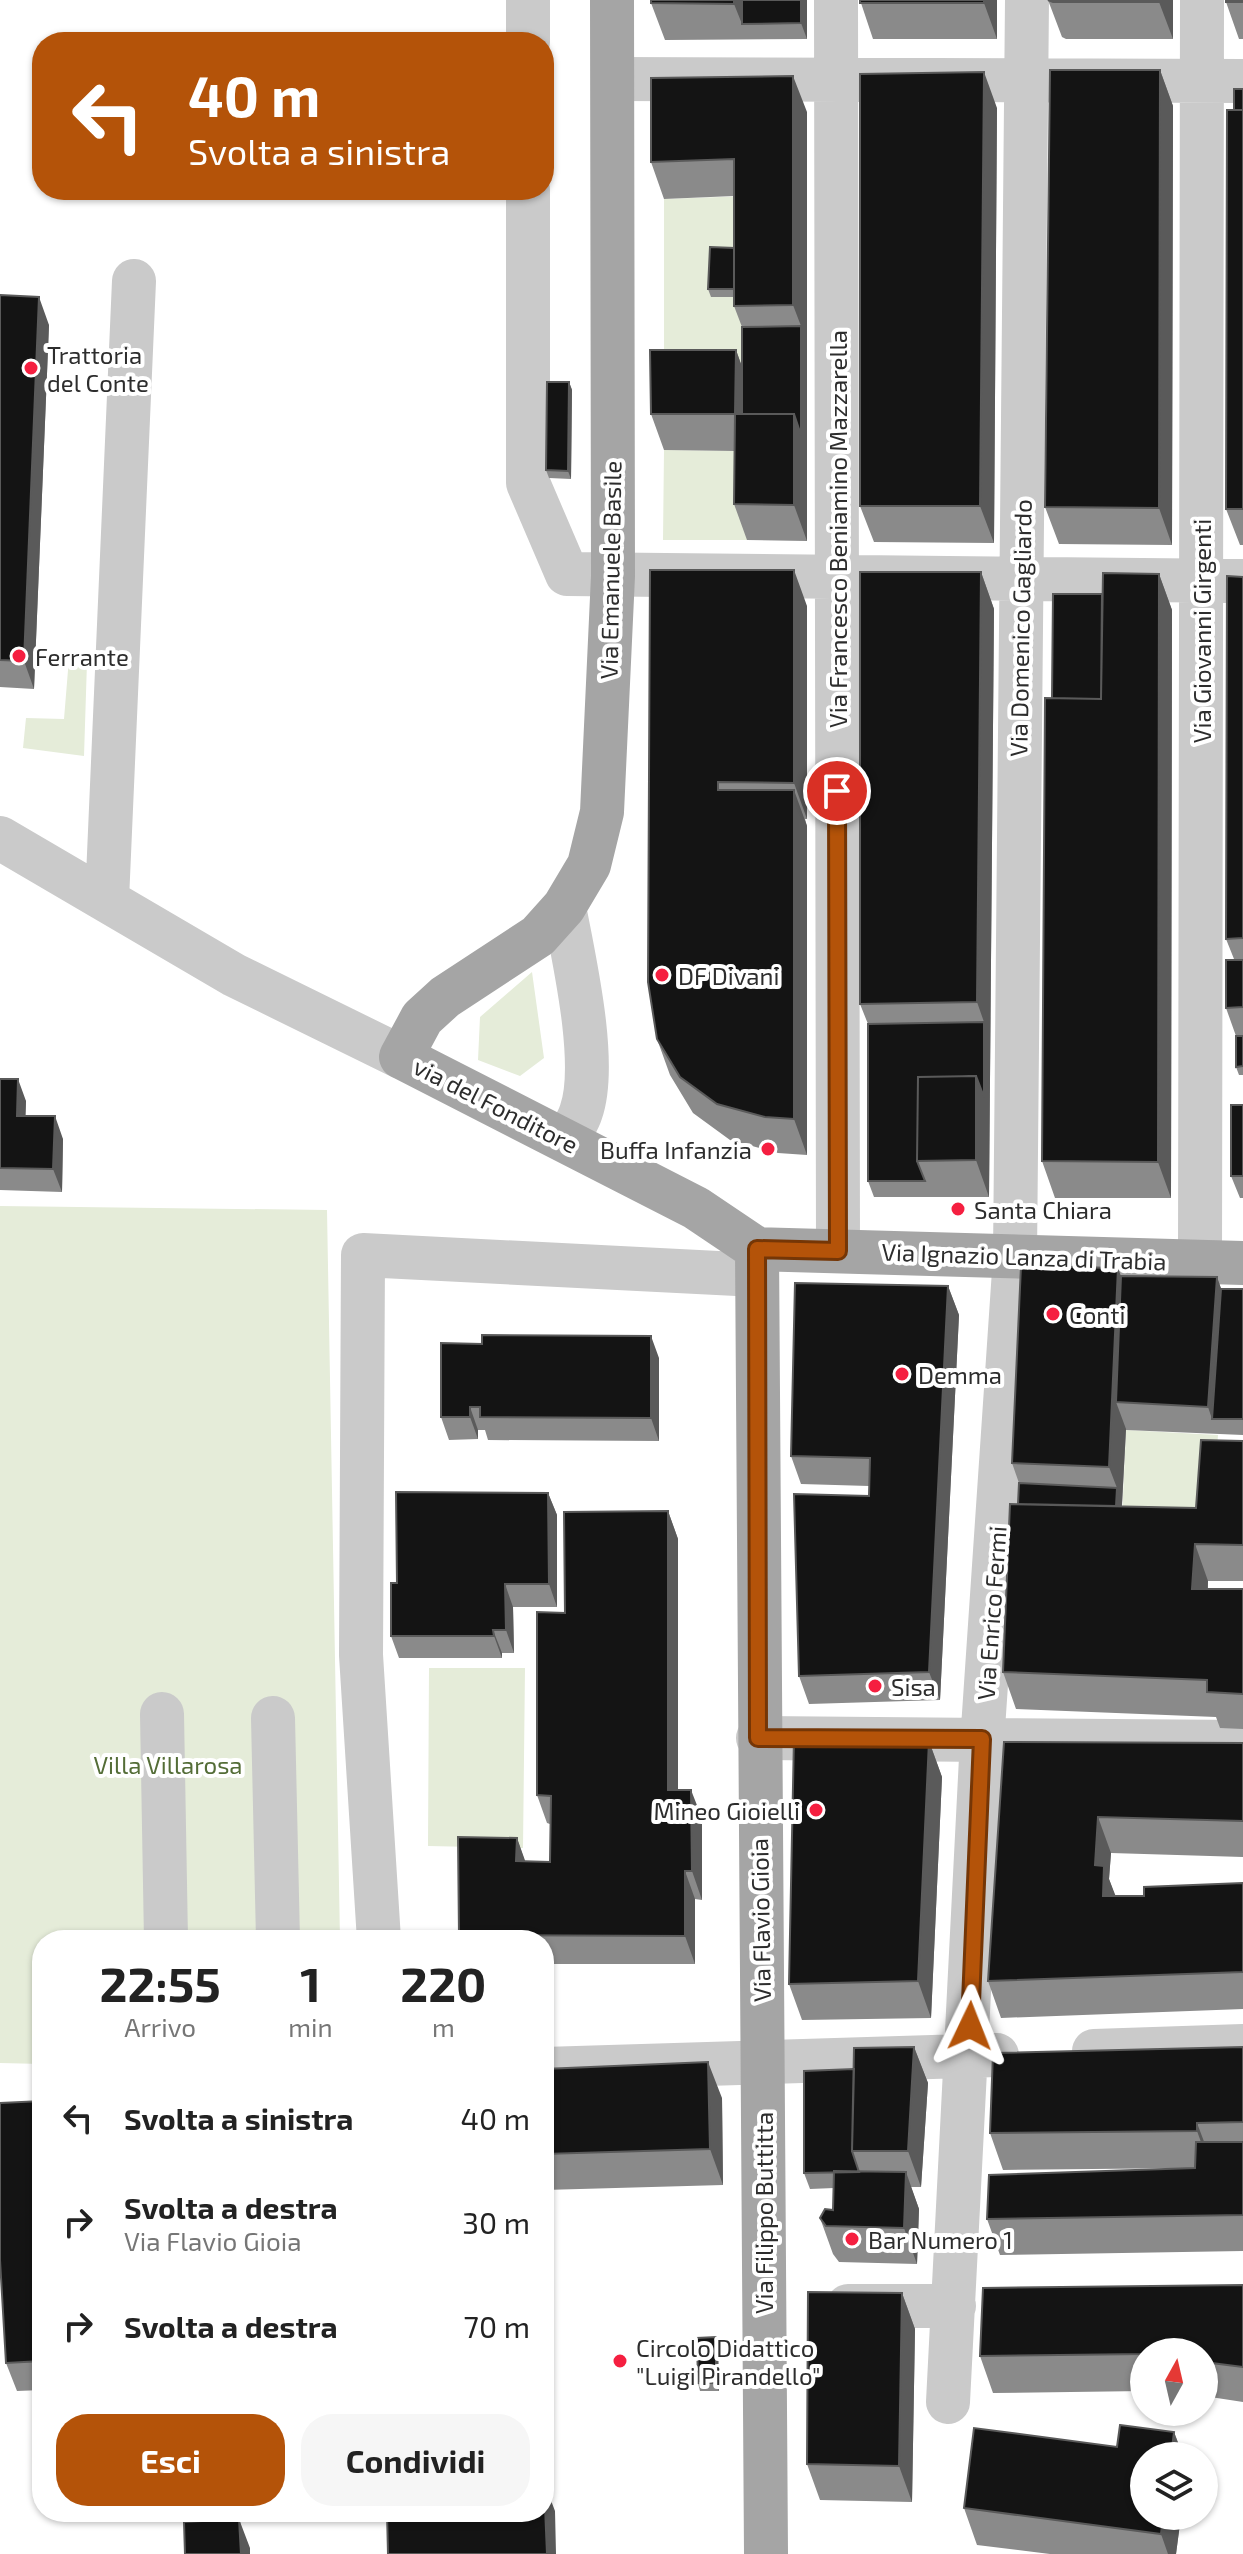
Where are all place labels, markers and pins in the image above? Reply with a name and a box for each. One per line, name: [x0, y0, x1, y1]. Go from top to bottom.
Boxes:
place label: Trattoria del Conte: [47, 340, 149, 397]
marker: Trattoria del Conte: [22, 359, 40, 377]
place label: Ferrante: [35, 642, 129, 671]
marker: Ferrante: [10, 647, 28, 665]
pin: [803, 757, 871, 825]
place label: DF Divani: [678, 961, 779, 990]
marker: DF Divani: [653, 966, 671, 984]
place label: Buffa Infanzia: [600, 1135, 752, 1164]
marker: Buffa Infanzia: [759, 1140, 777, 1158]
place label: Santa Chiara: [974, 1195, 1112, 1224]
marker: Santa Chiara: [949, 1200, 967, 1218]
place label: Conti: [1069, 1300, 1125, 1329]
marker: Conti: [1044, 1305, 1062, 1323]
place label: Demma: [918, 1360, 1002, 1389]
marker: Demma: [893, 1365, 911, 1383]
place label: Sisa: [891, 1672, 936, 1701]
marker: Sisa: [866, 1677, 884, 1695]
place label: Mineo Gioielli: [653, 1796, 800, 1825]
marker: Mineo Gioielli: [807, 1801, 825, 1819]
place label: Bar Numero 1: [868, 2225, 1013, 2254]
marker: Bar Numero 1: [843, 2230, 861, 2248]
place label: Circolo Didattico "Luigi Pirandello": [636, 2333, 821, 2390]
marker: Circolo Didattico "Luigi Pirandello": [611, 2352, 629, 2370]

